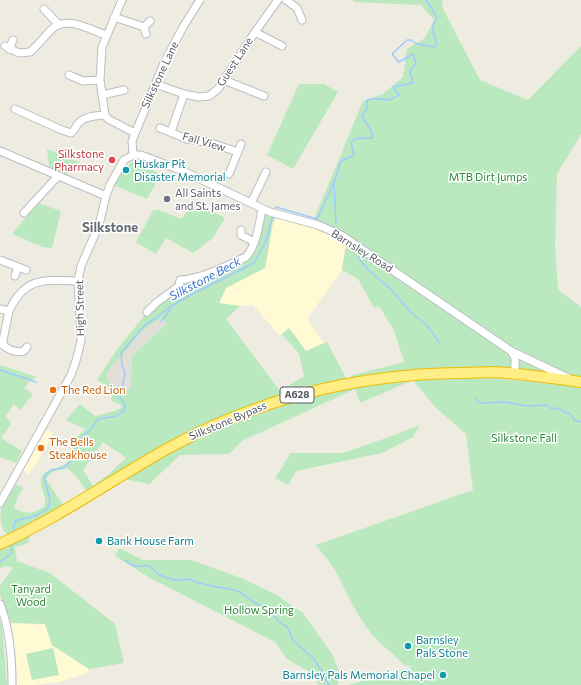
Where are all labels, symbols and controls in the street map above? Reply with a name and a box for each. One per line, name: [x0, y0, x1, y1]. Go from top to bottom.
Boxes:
street label: Guest Lane: [214, 35, 256, 89]
street label: Silkstone Lane: [139, 39, 181, 111]
street label: Fall View: [181, 130, 227, 154]
place label: Silkstone Pharmacy: [54, 147, 104, 173]
marker: Silkstone Pharmacy: [107, 155, 117, 165]
place label: Huskar Pit Disaster Memorial: [134, 157, 226, 183]
marker: Huskar Pit Disaster Memorial: [121, 165, 131, 175]
park label: MTB Dirt Jumps: [449, 170, 527, 184]
place label: All Saints and St. James: [175, 186, 240, 212]
marker: All Saints and St. James: [162, 194, 172, 204]
district label: Silkstone: [82, 220, 138, 236]
street label: Barnsley Road: [329, 227, 395, 275]
water label: Silkstone Beck: [167, 254, 243, 304]
street label: High Street: [73, 280, 87, 336]
place label: The Red Lion: [61, 383, 126, 397]
marker: The Red Lion: [48, 385, 58, 395]
road number: A628: [280, 387, 314, 403]
street label: Silkstone Bypass: [187, 399, 269, 443]
park label: Silkstone Fall: [491, 431, 557, 445]
place label: The Bells Steakhouse: [49, 435, 107, 461]
marker: The Bells Steakhouse: [36, 443, 46, 453]
place label: Bank House Farm: [107, 534, 194, 548]
marker: Bank House Farm: [94, 536, 104, 546]
park label: Tanyard Wood: [11, 582, 51, 608]
park label: Hollow Spring: [224, 603, 294, 617]
place label: Barnsley Pals Stone: [416, 633, 468, 659]
marker: Barnsley Pals Stone: [403, 641, 413, 651]
place label: Barnsley Pals Memorial Chapel: [283, 668, 435, 682]
marker: Barnsley Pals Memorial Chapel: [438, 670, 448, 680]

